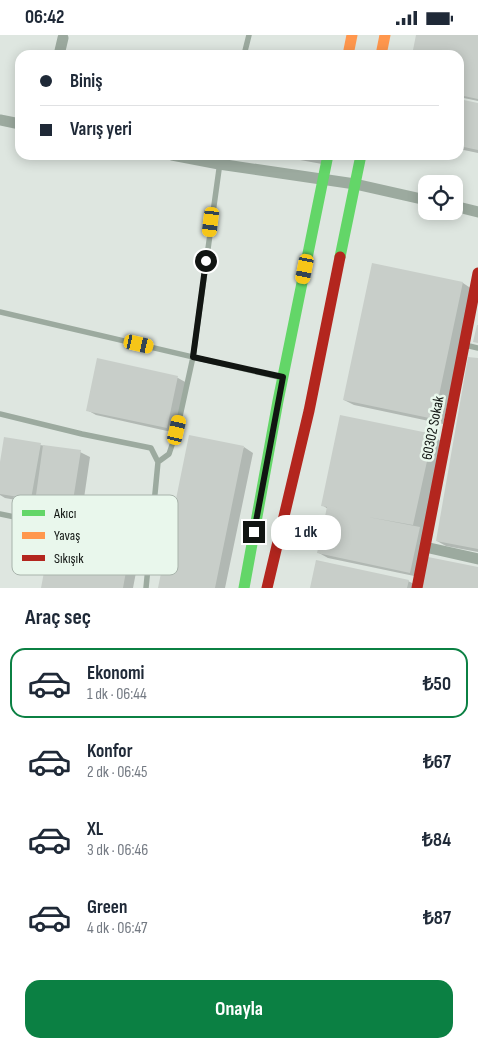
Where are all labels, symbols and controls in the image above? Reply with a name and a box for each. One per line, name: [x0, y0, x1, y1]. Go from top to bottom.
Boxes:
text: 06:42: [25, 6, 64, 29]
text: Biniş: [70, 70, 103, 93]
text: Varış yeri: [70, 118, 132, 141]
map controls: [418, 175, 463, 220]
button: locate: [418, 175, 463, 220]
car: [201, 206, 220, 238]
route start: [195, 250, 217, 272]
car: [294, 253, 315, 285]
car: [122, 333, 155, 355]
street label: 60302 Sokak: [418, 394, 449, 462]
car: [166, 414, 187, 446]
legend: [12, 495, 178, 575]
text: Akıcı: [53, 505, 76, 522]
callout: 1 dk: [272, 515, 342, 549]
route end: [243, 521, 265, 543]
text: 1 dk: [295, 523, 317, 542]
text: Yavaş: [54, 527, 80, 544]
text: Sıkışık: [54, 550, 84, 567]
text: Araç seç: [25, 604, 91, 631]
icon: car: [27, 661, 72, 706]
text: Ekonomi: [87, 662, 144, 685]
text: ₺50: [423, 673, 451, 696]
text: 1 dk · 06:44: [87, 685, 147, 704]
icon: car: [27, 739, 72, 784]
text: Konfor: [87, 740, 133, 763]
text: ₺67: [423, 751, 451, 774]
text: 2 dk · 06:45: [87, 763, 148, 782]
icon: car: [27, 817, 72, 862]
text: XL: [87, 818, 103, 841]
text: ₺84: [422, 829, 451, 852]
text: 3 dk · 06:46: [87, 841, 148, 860]
icon: car: [27, 895, 72, 940]
text: Green: [87, 896, 127, 919]
text: ₺87: [423, 907, 451, 930]
text: 4 dk · 06:47: [87, 919, 147, 938]
button: Onayla: [25, 980, 453, 1038]

